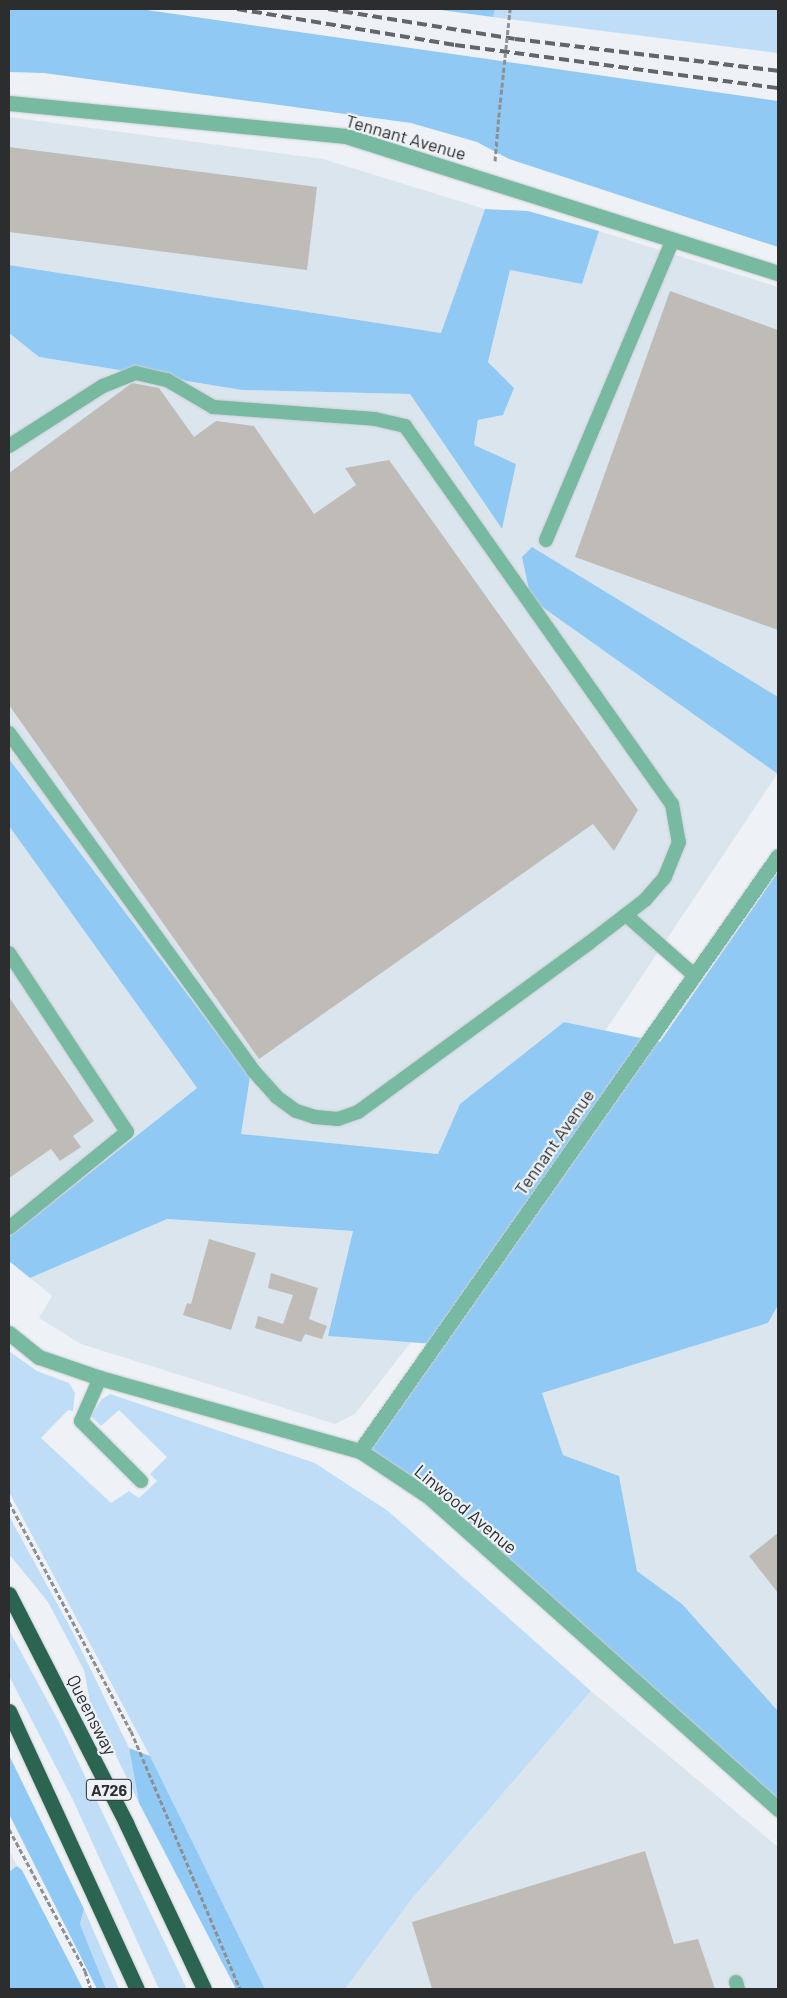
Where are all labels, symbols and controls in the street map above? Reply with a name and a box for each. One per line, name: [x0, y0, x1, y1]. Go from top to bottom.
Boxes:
street label: Tennant Avenue: [343, 109, 469, 165]
street label: Tennant Avenue: [510, 1085, 598, 1199]
street label: Linwood Avenue: [410, 1460, 522, 1558]
street label: Queensway: [63, 1671, 121, 1759]
road number: A726: [85, 1776, 133, 1804]

